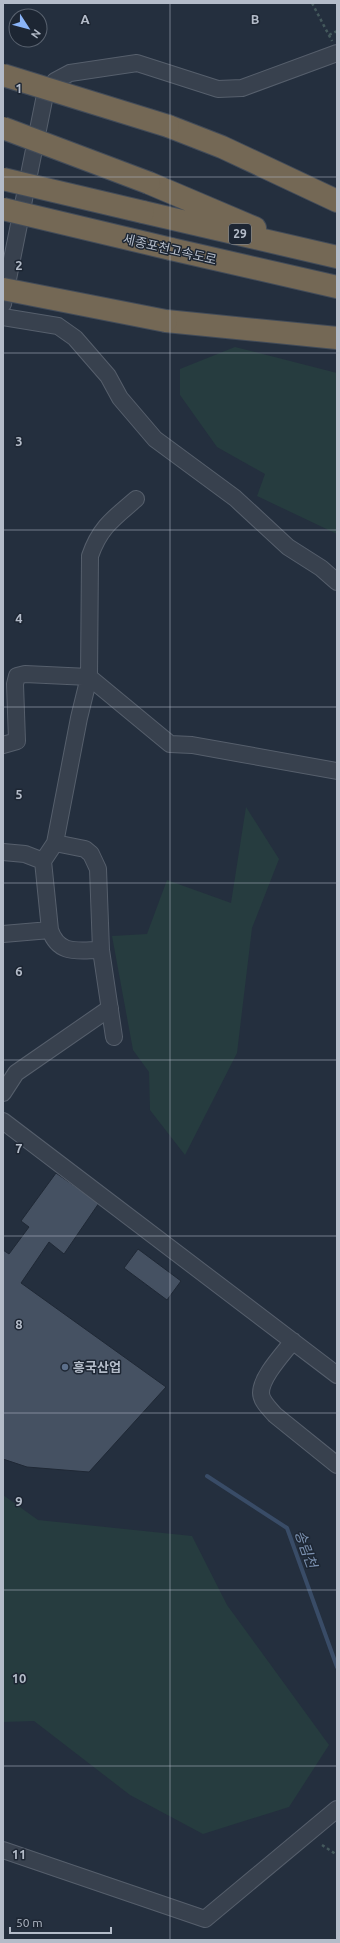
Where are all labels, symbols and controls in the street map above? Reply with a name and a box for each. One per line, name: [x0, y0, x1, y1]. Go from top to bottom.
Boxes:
north arrow: [8, 8, 48, 48]
text: A: [80, 12, 90, 26]
text: B: [251, 12, 260, 26]
text: N: [29, 27, 43, 41]
text: 1: [15, 81, 23, 95]
road number: 29: [229, 224, 251, 244]
street label: 세종포천고속도로: [122, 231, 218, 267]
text: 2: [15, 258, 23, 272]
text: 3: [15, 434, 23, 448]
text: 4: [15, 611, 23, 625]
text: 5: [15, 787, 23, 801]
text: 6: [15, 964, 23, 978]
text: 7: [15, 1141, 23, 1155]
text: 8: [15, 1317, 23, 1331]
place label: 흥국산업: [73, 1360, 121, 1374]
marker: 흥국산업: [60, 1362, 70, 1372]
text: 9: [15, 1494, 23, 1508]
water label: 송림천: [292, 1528, 321, 1571]
text: 10: [12, 1671, 26, 1685]
text: 11: [12, 1847, 26, 1861]
scale bar: [10, 1909, 111, 1935]
text: 50 m: [16, 1916, 43, 1929]

